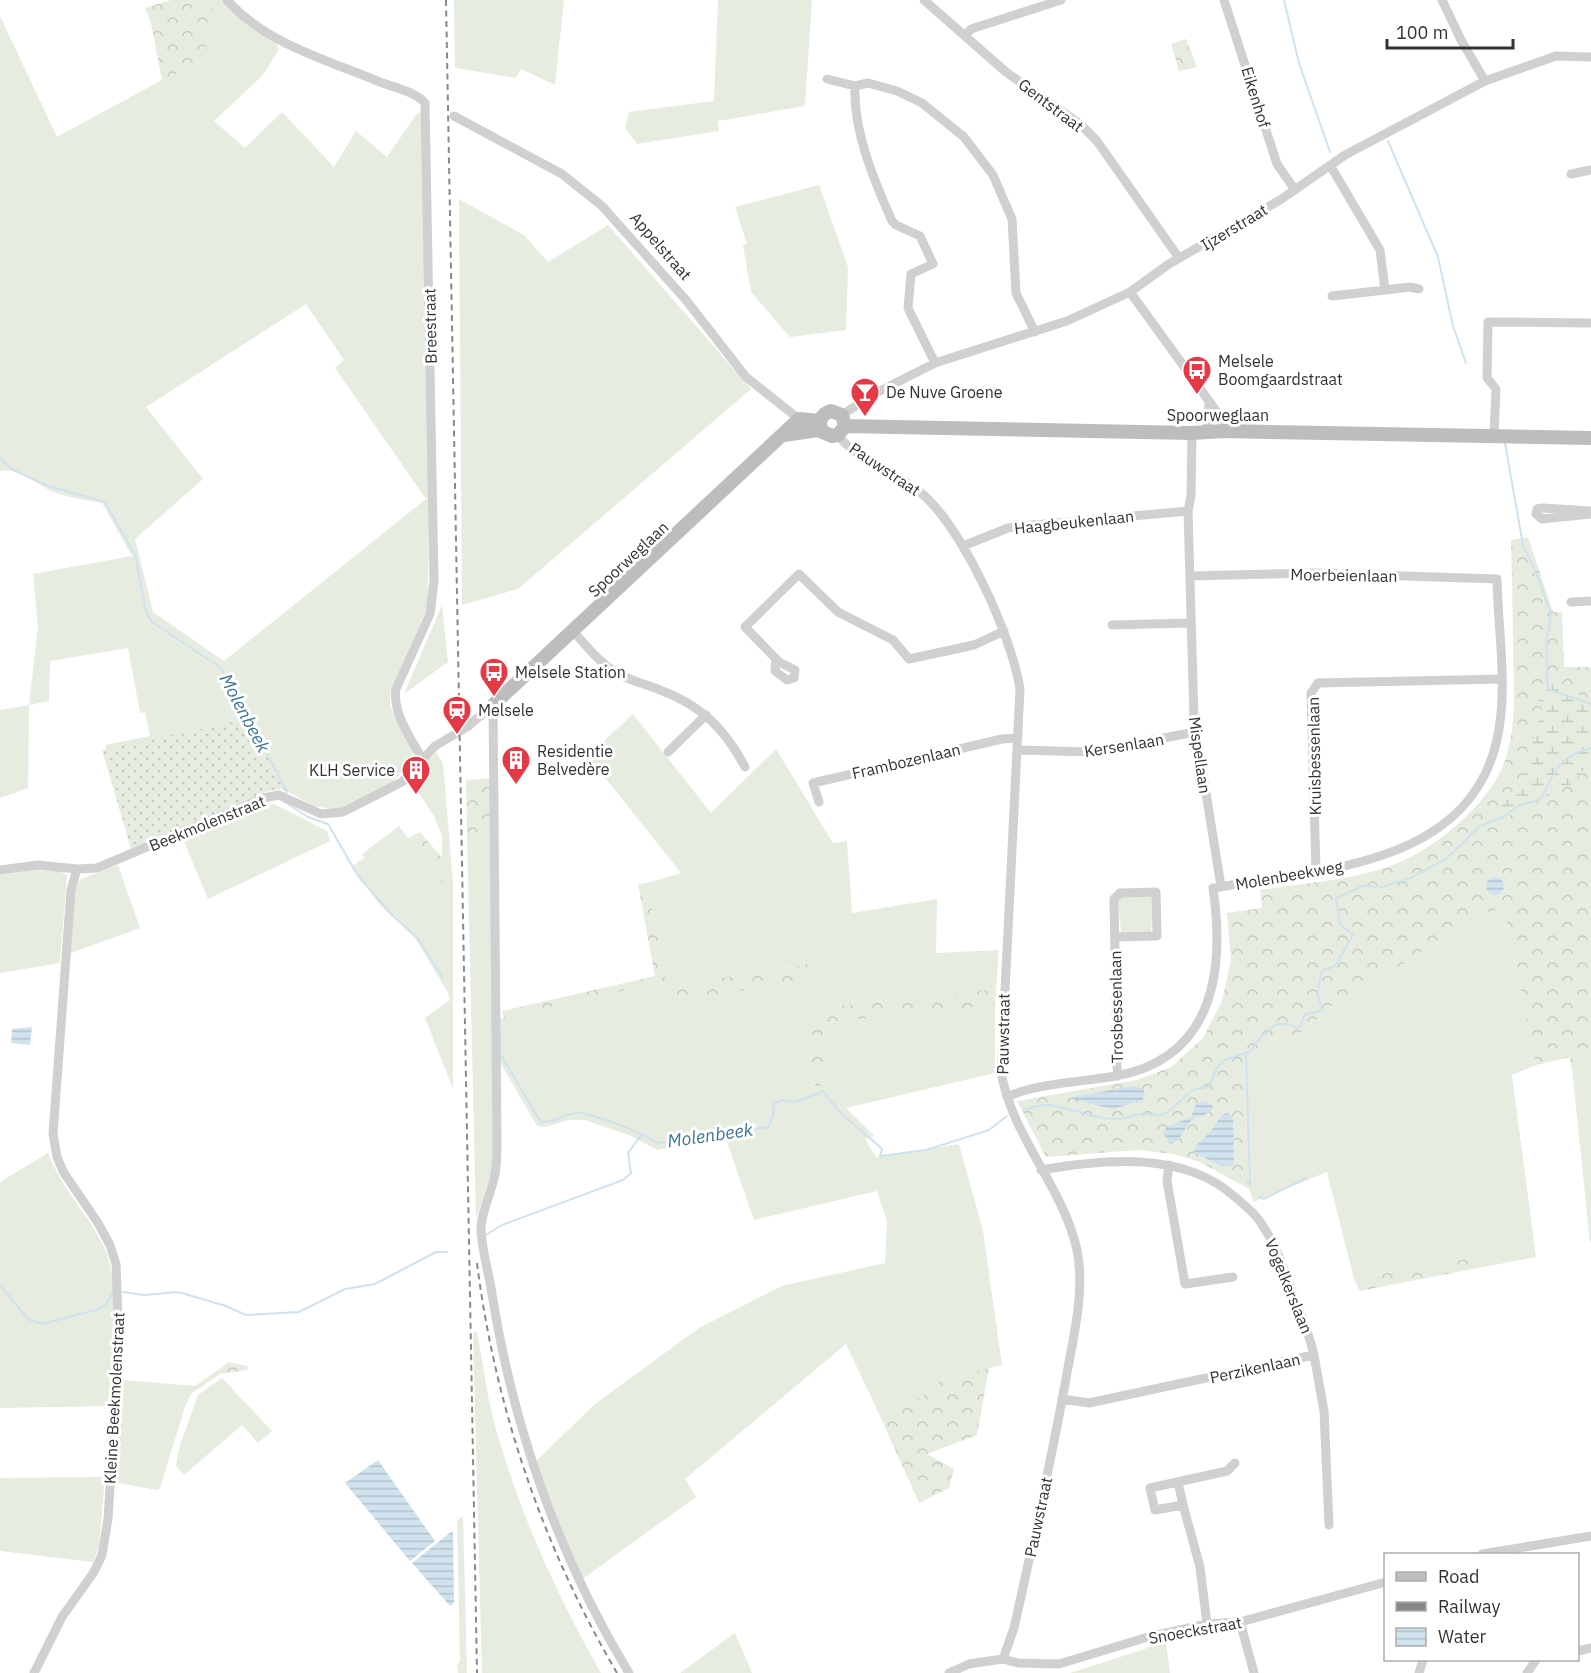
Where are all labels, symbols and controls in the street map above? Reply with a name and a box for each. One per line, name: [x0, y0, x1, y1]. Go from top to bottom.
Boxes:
scale bar: [1387, 12, 1513, 50]
text: 100 m: [1396, 21, 1448, 44]
street label: Eikenhof: [1237, 64, 1275, 130]
street label: Gentstraat: [1014, 74, 1088, 136]
street label: Ijzerstraat: [1197, 199, 1271, 255]
street label: Appelstraat: [626, 208, 696, 284]
street label: Breestraat: [419, 288, 441, 364]
place label: Melsele Boomgaardstraat: [1218, 351, 1343, 389]
bus stop icon: Melsele Boomgaardstraat: [1181, 354, 1213, 396]
bar icon: De Nuve Groene: [849, 376, 881, 418]
place label: De Nuve Groene: [886, 382, 1003, 402]
street label: Spoorweglaan: [1167, 405, 1269, 425]
street label: Pauwstraat: [846, 438, 924, 500]
street label: Haagbeukenlaan: [1013, 506, 1135, 538]
street label: Spoorweglaan: [584, 517, 672, 601]
street label: Moerbeienlaan: [1290, 564, 1398, 586]
bus stop icon: Melsele Station: [478, 656, 510, 698]
place label: Melsele Station: [515, 662, 626, 682]
water label: Molenbeek: [215, 670, 276, 757]
station icon: Melsele: [441, 694, 473, 736]
street label: Kruisbessenlaan: [1303, 696, 1325, 816]
place label: Melsele: [478, 700, 534, 720]
street label: Mispellaan: [1185, 715, 1215, 795]
street label: Kersenlaan: [1083, 729, 1165, 761]
street label: Frambozenlaan: [850, 739, 962, 783]
place label: Residentie Belvedère: [537, 741, 613, 779]
building icon: Residentie Belvedère: [500, 744, 532, 786]
building icon: KLH Service: [400, 754, 432, 796]
place label: KLH Service: [309, 760, 395, 780]
street label: Beekmolenstraat: [146, 791, 268, 855]
street label: Molenbeekweg: [1234, 856, 1345, 894]
street label: Trosbessenlaan: [1105, 950, 1127, 1064]
street label: Pauwstraat: [992, 993, 1014, 1075]
water label: Molenbeek: [666, 1118, 755, 1152]
street label: Vogelkerslaan: [1261, 1235, 1317, 1337]
street label: Kleine Beekmolenstraat: [100, 1311, 128, 1485]
street label: Perzikenlaan: [1208, 1349, 1302, 1387]
street label: Pauwstraat: [1020, 1475, 1056, 1559]
legend: [1384, 1553, 1579, 1661]
text: Road: [1438, 1565, 1479, 1588]
text: Railway: [1438, 1595, 1500, 1618]
street label: Snoeckstraat: [1147, 1612, 1243, 1648]
text: Water: [1438, 1625, 1487, 1648]

